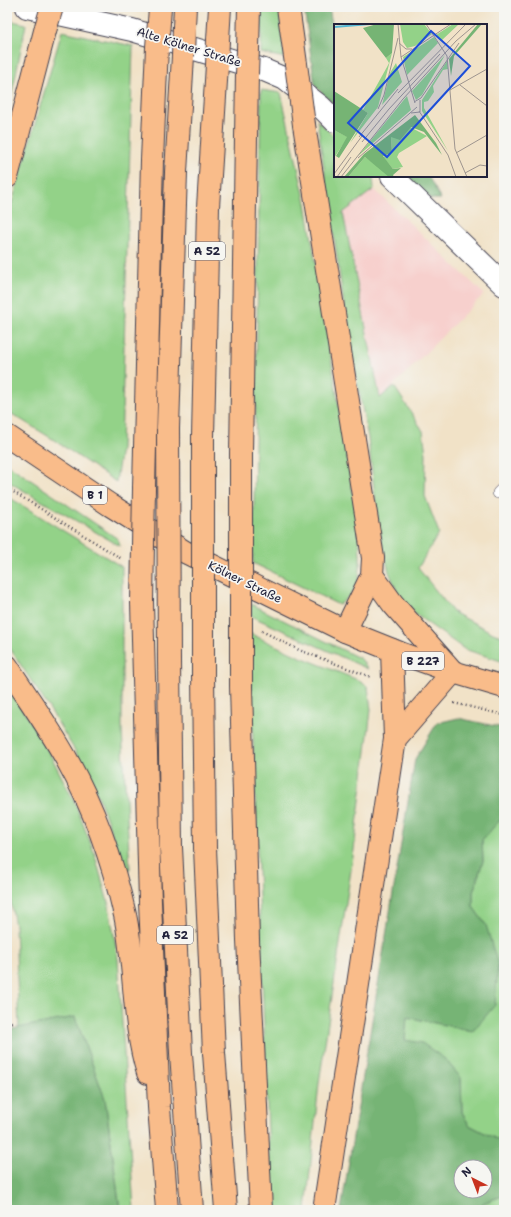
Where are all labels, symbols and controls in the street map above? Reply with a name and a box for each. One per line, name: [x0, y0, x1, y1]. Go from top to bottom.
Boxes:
street label: Alte Kölner Straße: [135, 23, 243, 71]
inset map: [334, 24, 487, 177]
road number: A 52: [189, 242, 225, 260]
road number: B 1: [83, 486, 107, 504]
street label: Kölner Straße: [205, 557, 285, 607]
road number: B 227: [402, 652, 444, 670]
road number: A 52: [157, 926, 193, 944]
north arrow: [453, 1159, 493, 1199]
text: N: [458, 1163, 475, 1180]

